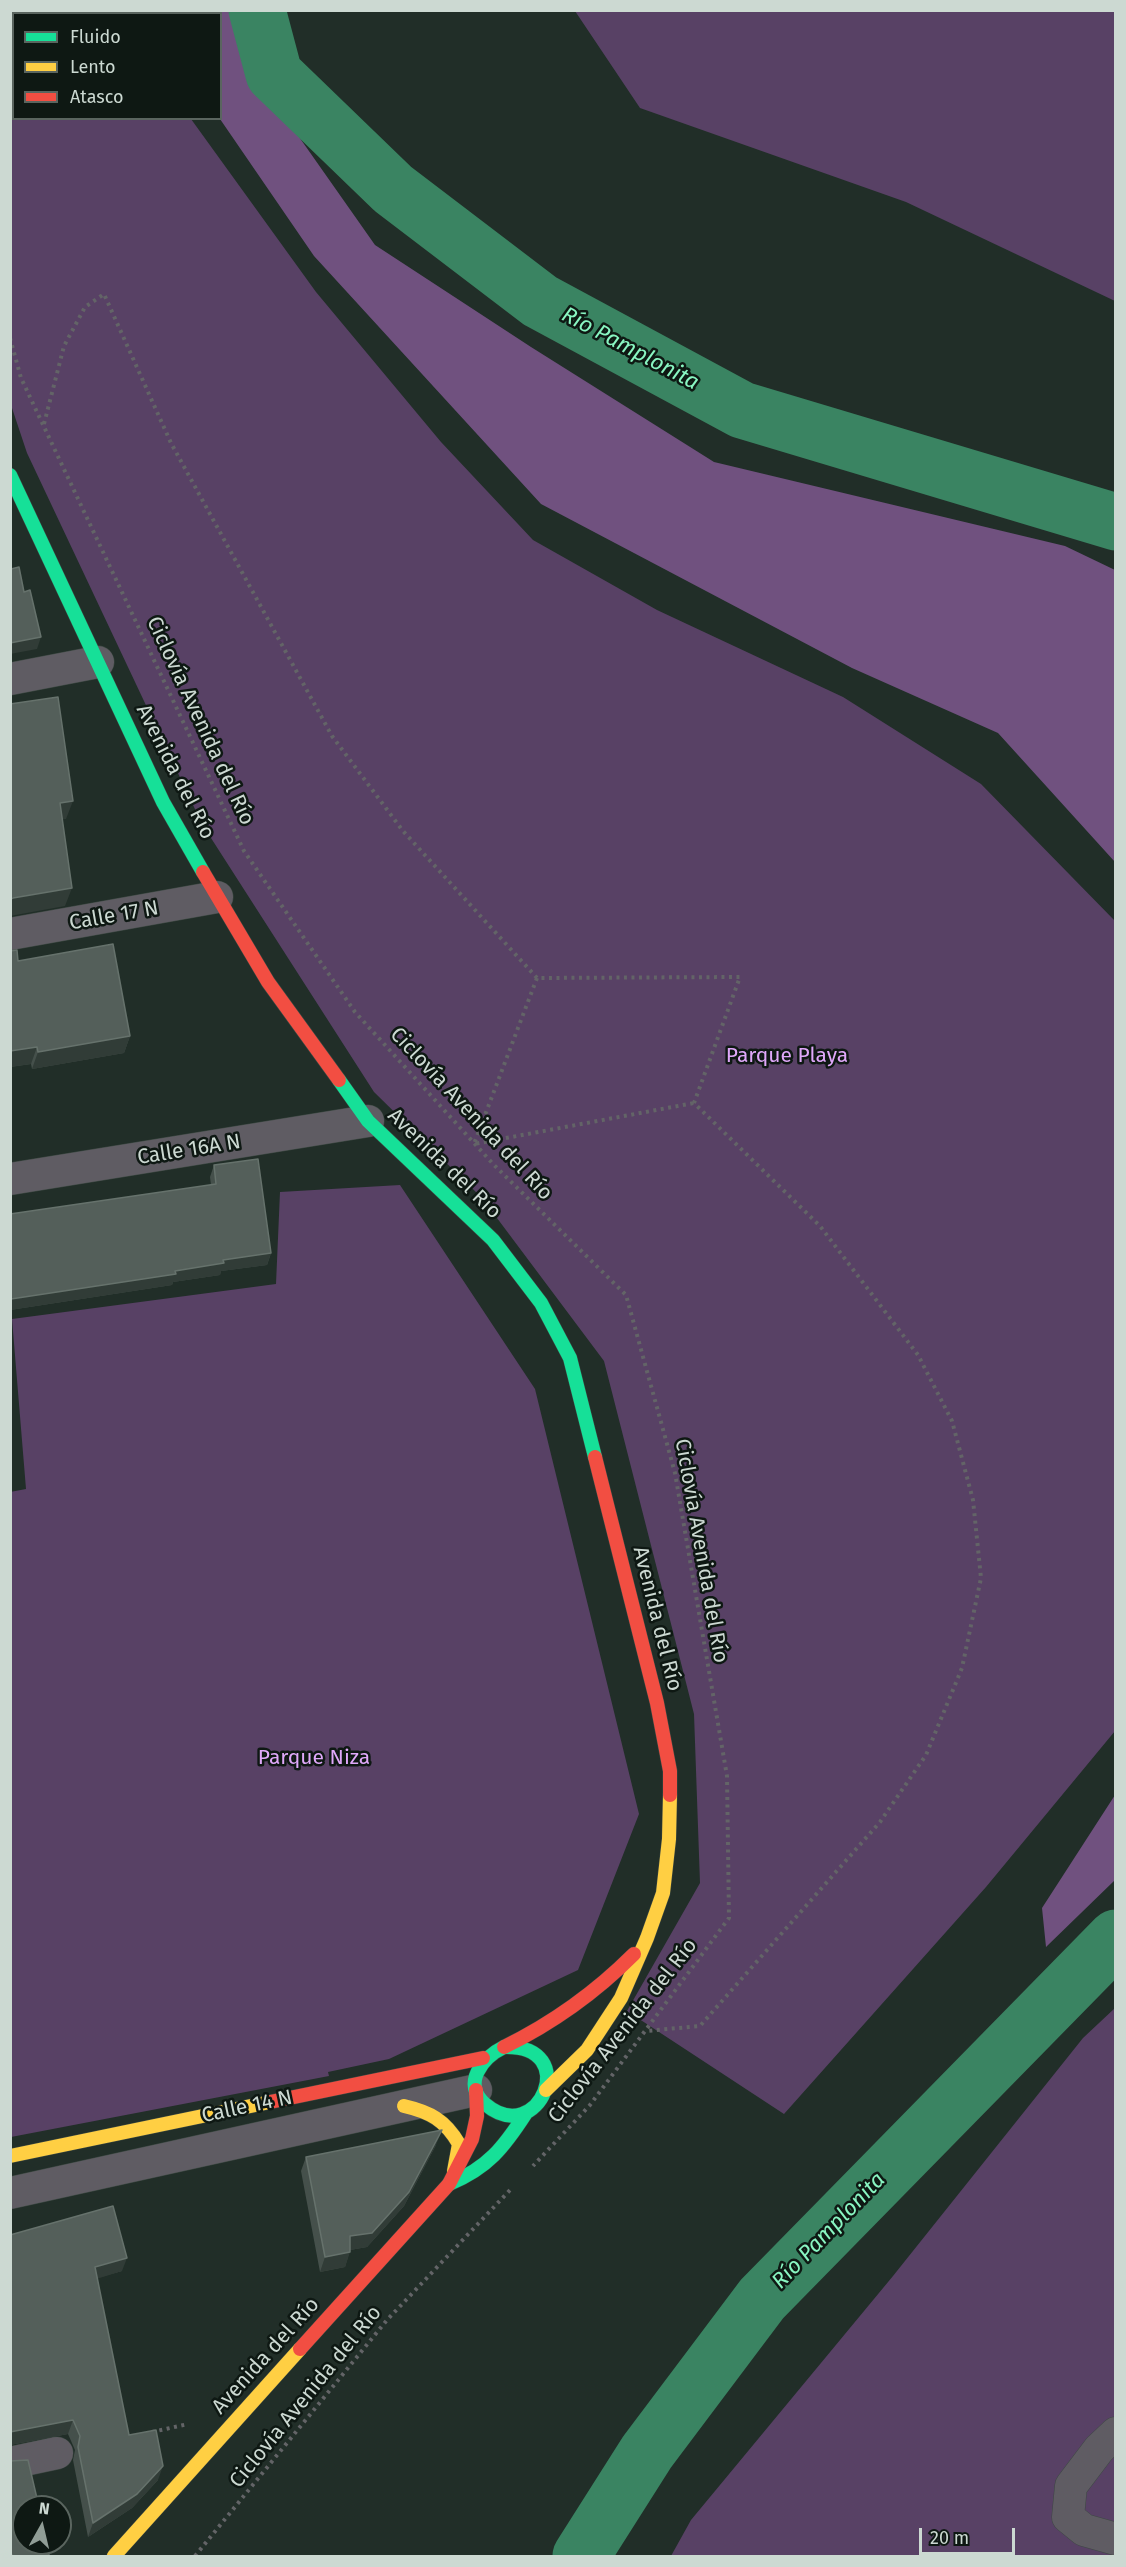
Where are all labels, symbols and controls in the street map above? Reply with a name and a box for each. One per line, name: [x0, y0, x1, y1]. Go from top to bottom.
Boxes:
legend: [12, 12, 222, 120]
text: Fluido: [70, 26, 121, 48]
text: Lento: [70, 56, 116, 78]
text: Atasco: [70, 86, 123, 108]
water label: Río Pamplonita: [557, 302, 703, 396]
street label: Ciclovía Avenida del Río: [141, 613, 259, 829]
street label: Avenida del Río: [130, 700, 220, 844]
street label: Calle 17 N: [67, 896, 161, 936]
street label: Ciclovía Avenida del Río: [384, 1022, 558, 1206]
park label: Parque Playa: [726, 1043, 848, 1069]
street label: Avenida del Río: [382, 1103, 506, 1225]
street label: Calle 16A N: [136, 1129, 242, 1171]
street label: Ciclovía Avenida del Río: [669, 1437, 733, 1665]
street label: Avenida del Río: [627, 1544, 687, 1694]
park label: Parque Niza: [258, 1745, 370, 1771]
street label: Ciclovía Avenida del Río: [543, 1934, 703, 2128]
street label: Calle 14 N: [199, 2085, 295, 2129]
water label: Río Pamplonita: [767, 2167, 891, 2295]
street label: Avenida del Río: [207, 2293, 325, 2419]
street label: Ciclovía Avenida del Río: [225, 2301, 387, 2493]
north arrow: [12, 2495, 72, 2555]
text: N: [38, 2499, 51, 2519]
scale bar: [922, 2516, 1018, 2554]
text: 20 m: [930, 2527, 969, 2549]

